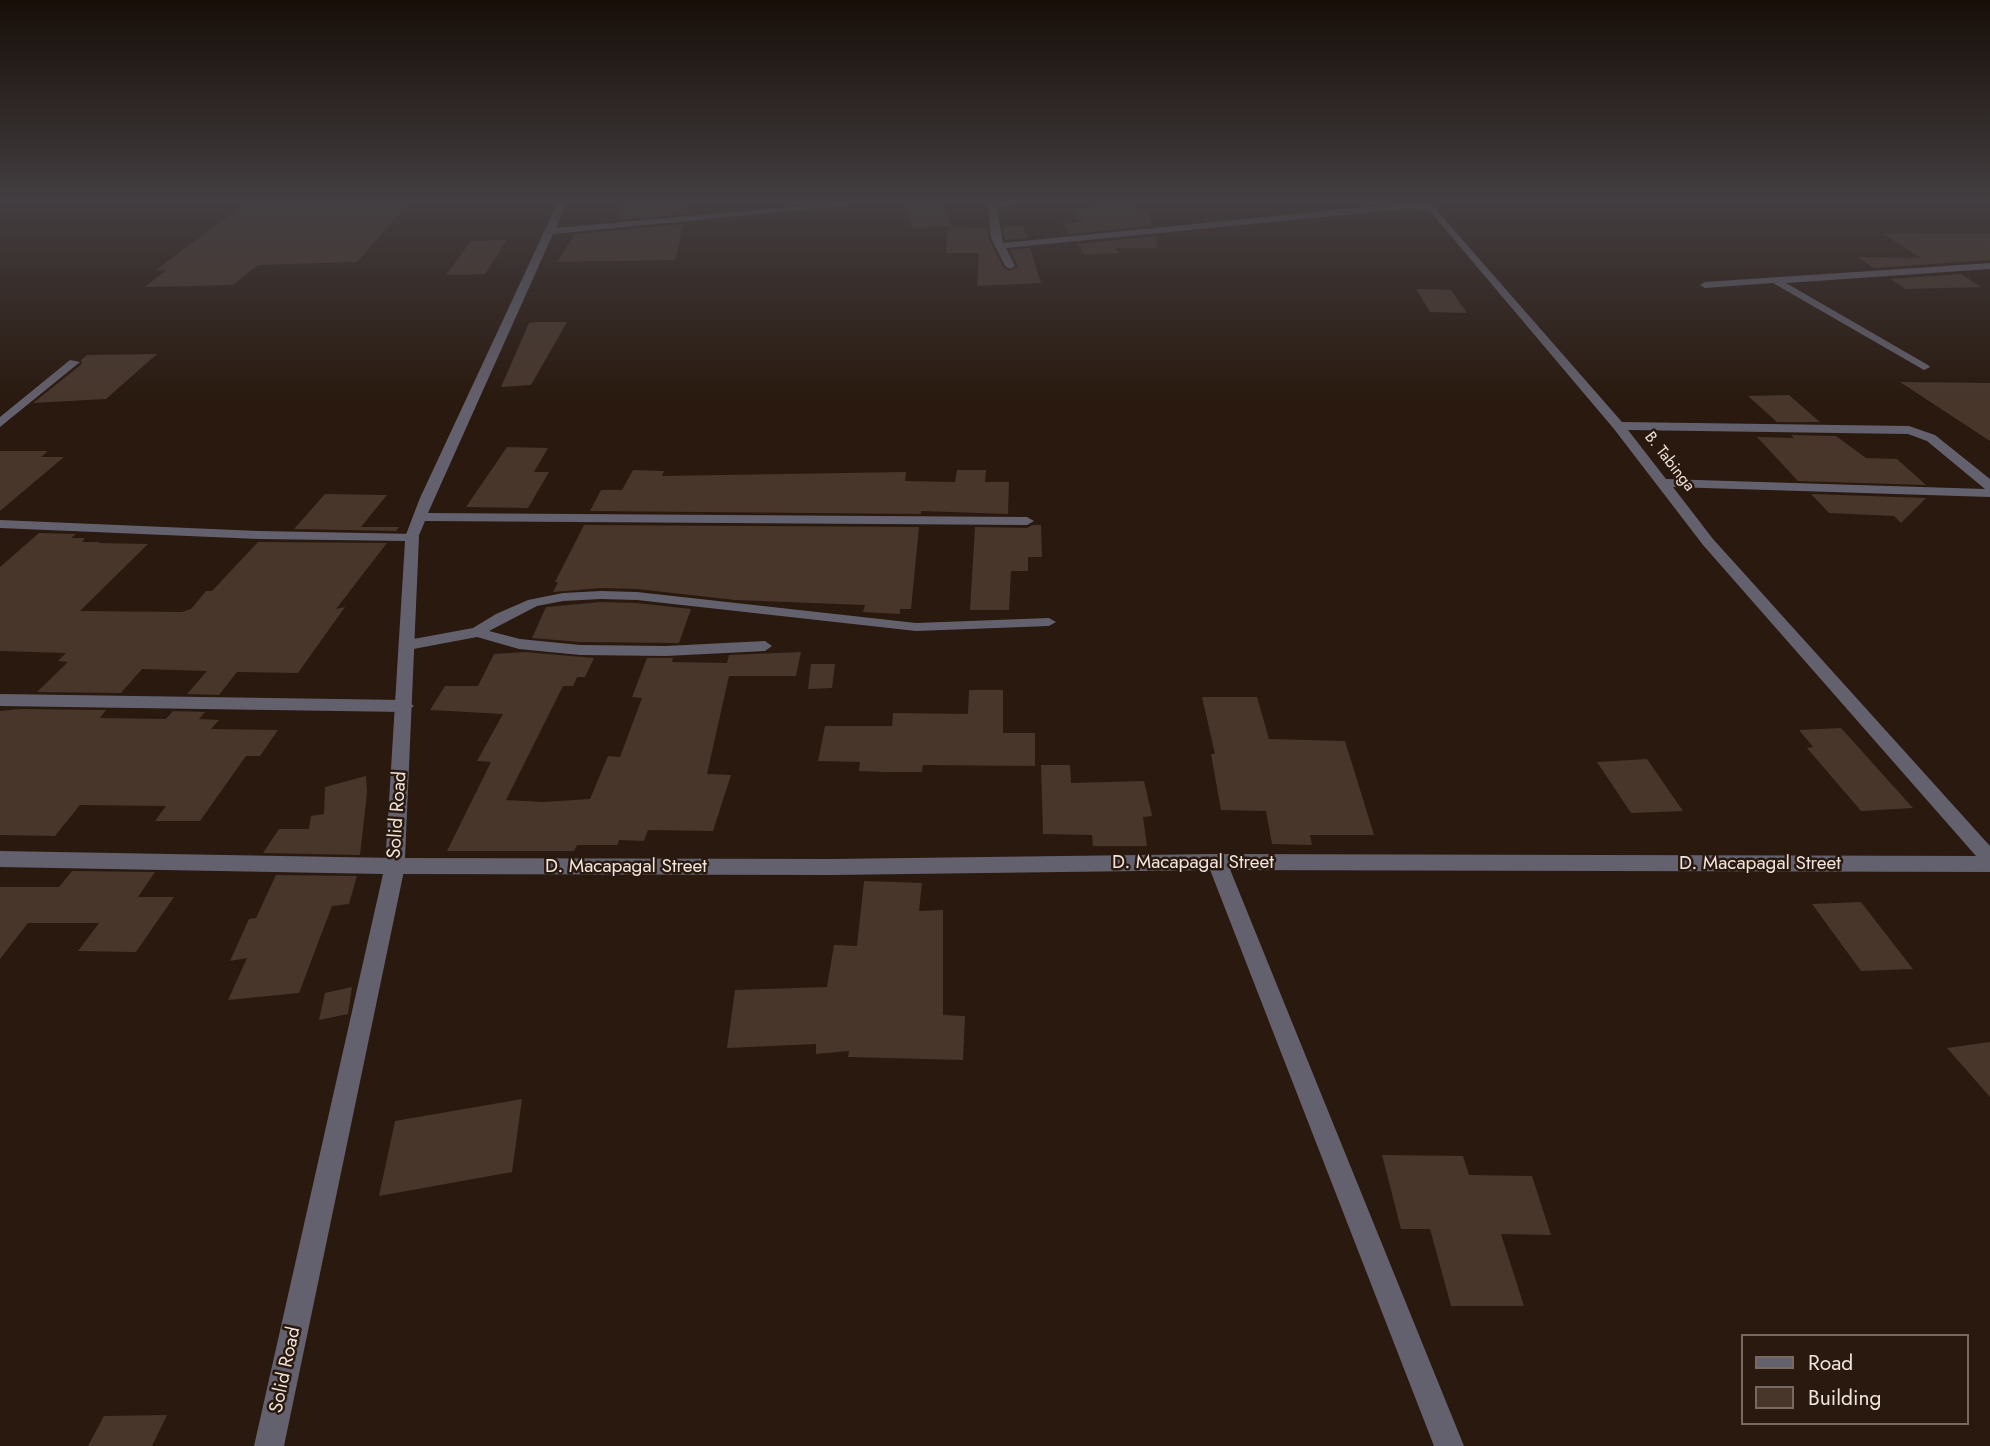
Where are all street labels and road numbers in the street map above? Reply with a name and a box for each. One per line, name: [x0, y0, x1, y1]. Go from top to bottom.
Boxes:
street label: B. Tabinga: [1640, 428, 1698, 496]
street label: Solid Road: [384, 771, 412, 859]
street label: D. Macapagal Street: [1112, 852, 1274, 874]
street label: D. Macapagal Street: [1679, 853, 1841, 875]
street label: D. Macapagal Street: [545, 856, 707, 878]
street label: Solid Road: [266, 1325, 306, 1415]

